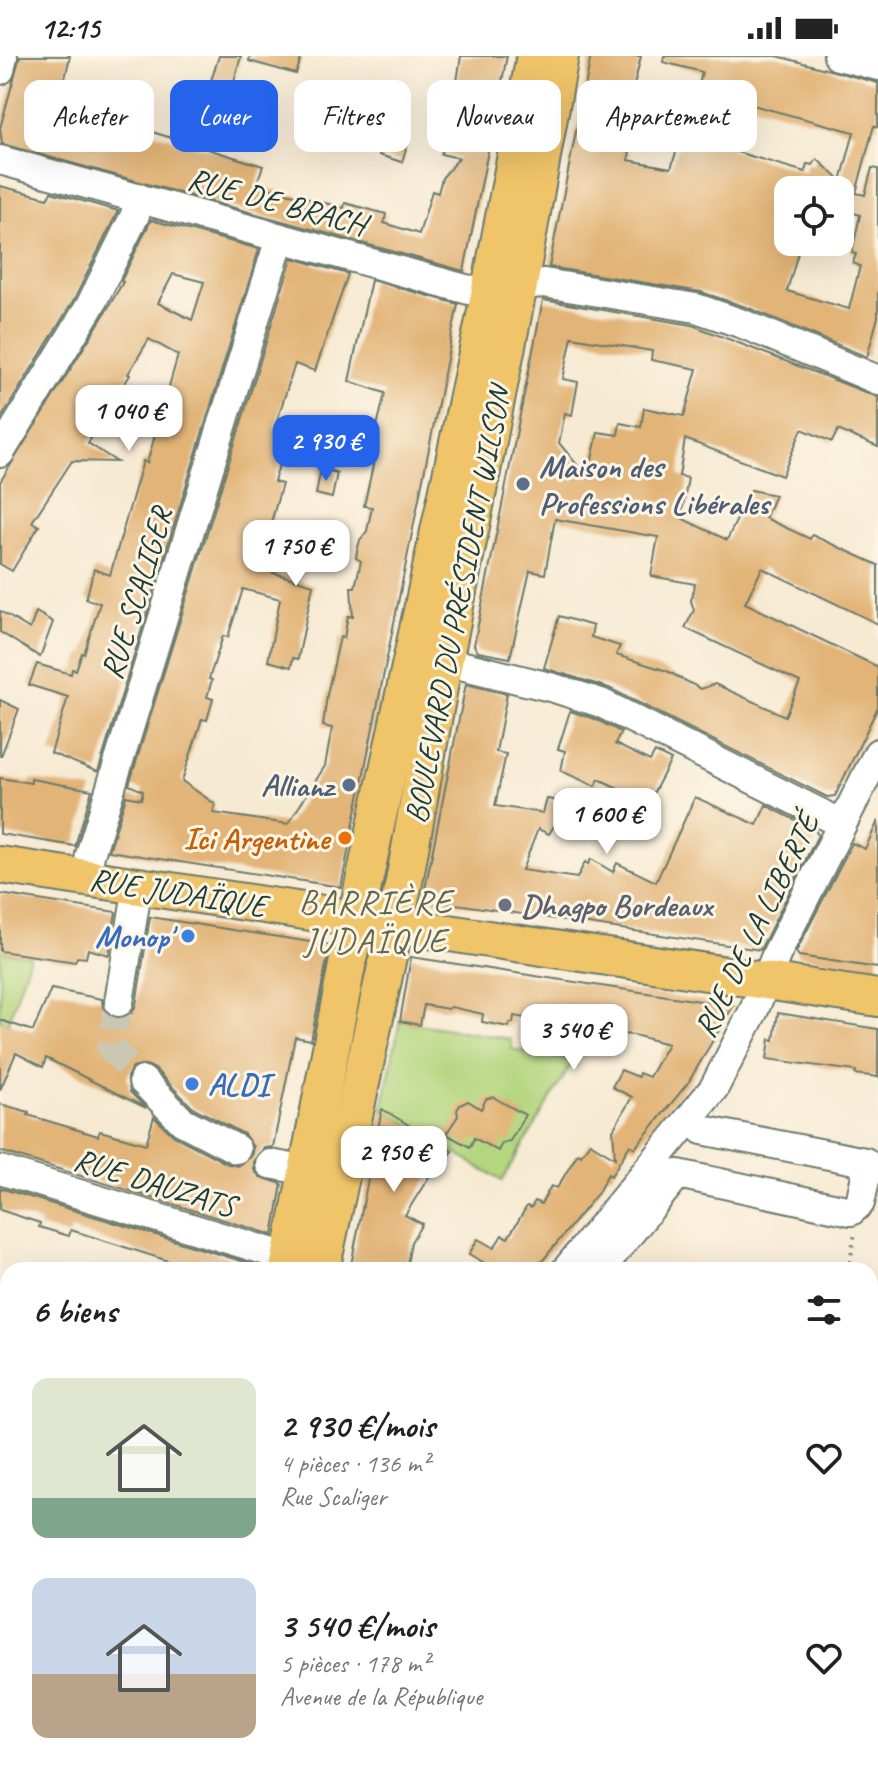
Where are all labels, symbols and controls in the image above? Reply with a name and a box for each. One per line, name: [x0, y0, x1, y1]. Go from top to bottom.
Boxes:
text: 12:15: [40, 9, 99, 47]
chip: Acheter: [24, 80, 154, 152]
chip: Louer: [170, 80, 278, 152]
chip: Filtres: [294, 80, 411, 152]
chip: Nouveau: [427, 80, 561, 152]
chip: Appartement: [577, 80, 757, 152]
street label: RUE DE BRACH: [183, 158, 375, 246]
map controls: [774, 176, 854, 256]
button: locate: [774, 176, 854, 256]
street label: BOULEVARD DU PRÉSIDENT WILSON: [395, 379, 521, 827]
pin: 1 040 €: [55, 385, 203, 453]
text: 1 040 €: [93, 394, 165, 427]
pin: 2 930 €: [252, 415, 400, 483]
text: 2 930 €: [291, 424, 361, 457]
place label: Maison des Professions Libérales: [539, 446, 772, 524]
marker: Maison des Professions Libérales: [514, 475, 532, 493]
street label: RUE SCALIGER: [91, 500, 183, 684]
pin: 1 750 €: [222, 520, 370, 588]
text: 1 750 €: [261, 529, 331, 562]
place label: Allianz: [261, 765, 337, 806]
marker: Allianz: [340, 776, 358, 794]
pin: 1 600 €: [533, 788, 681, 856]
text: 1 600 €: [571, 797, 643, 830]
street label: RUE DE LA LIBERTÉ: [684, 803, 830, 1044]
place label: Ici Argentine: [183, 818, 332, 859]
marker: Ici Argentine: [336, 829, 354, 847]
street label: RUE JUDAÏQUE: [87, 858, 274, 927]
district label: BARRIÈRE JUDAÏQUE: [299, 880, 455, 962]
place label: Dhagpo Bordeaux: [521, 885, 715, 926]
marker: Dhagpo Bordeaux: [496, 896, 514, 914]
place label: Monop': [95, 916, 178, 957]
marker: Monop': [179, 927, 197, 945]
pin: 3 540 €: [500, 1004, 648, 1072]
text: 3 540 €: [539, 1013, 609, 1046]
place label: ALDI: [208, 1064, 276, 1105]
marker: ALDI: [183, 1075, 201, 1093]
pin: 2 950 €: [320, 1126, 468, 1194]
text: 2 950 €: [359, 1135, 429, 1168]
street label: RUE DAUZATS: [69, 1139, 245, 1228]
icon: filters: [802, 1288, 846, 1332]
text: 6 biens: [32, 1289, 117, 1332]
text: 2 930 €/mois: [280, 1404, 435, 1447]
icon: home: [96, 1410, 192, 1506]
icon: heart: [802, 1436, 846, 1480]
text: 4 pièces · 136 m²: [280, 1447, 429, 1480]
text: Rue Scaliger: [280, 1480, 386, 1513]
text: 3 540 €/mois: [280, 1604, 435, 1647]
icon: home: [96, 1610, 192, 1706]
icon: heart: [802, 1636, 846, 1680]
text: 5 pièces · 178 m²: [280, 1647, 429, 1680]
text: Avenue de la République: [280, 1680, 482, 1713]

